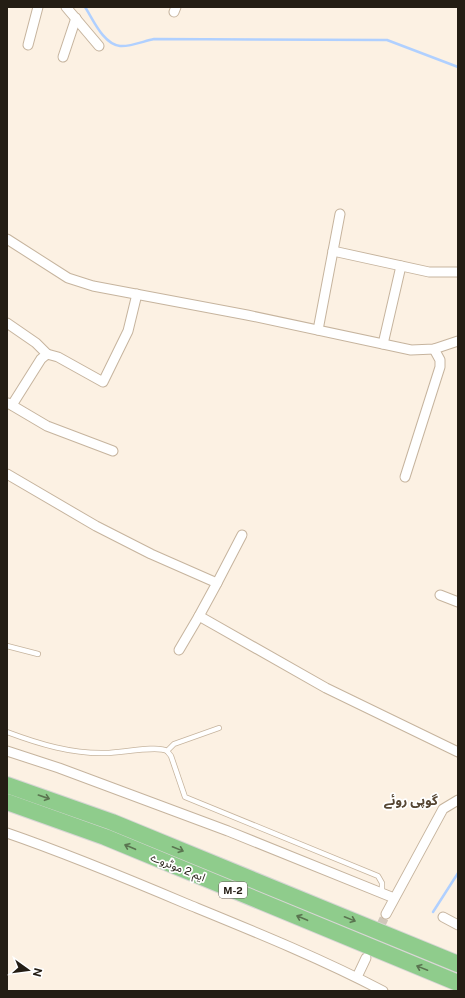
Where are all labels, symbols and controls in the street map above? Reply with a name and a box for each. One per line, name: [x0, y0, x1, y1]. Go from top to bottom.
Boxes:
one-way arrow: [38, 793, 50, 801]
district label: گوپی روئے: [384, 793, 438, 809]
one-way arrow: [124, 843, 136, 851]
one-way arrow: [172, 846, 184, 853]
street label: ایم 2 موٹروے: [148, 851, 207, 886]
road number: M-2: [219, 882, 247, 898]
one-way arrow: [296, 914, 308, 922]
one-way arrow: [344, 916, 356, 924]
north arrow: [8, 950, 48, 990]
one-way arrow: [416, 964, 428, 971]
text: N: [31, 967, 45, 978]

